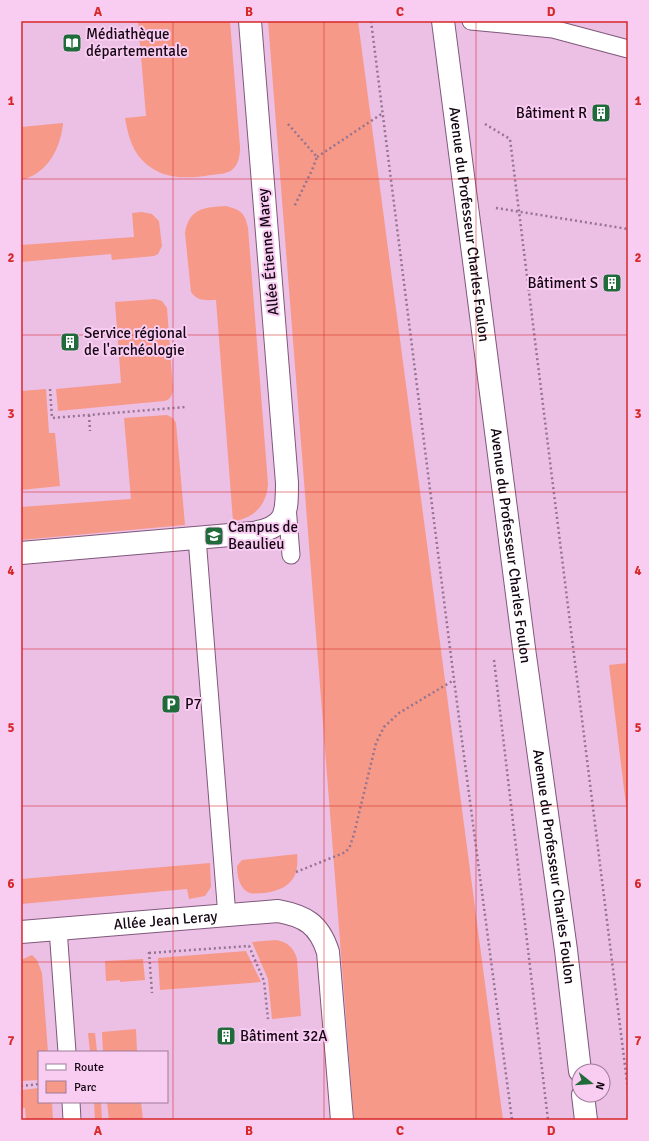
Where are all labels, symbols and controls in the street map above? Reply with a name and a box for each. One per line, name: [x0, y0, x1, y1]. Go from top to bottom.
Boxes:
text: A: [94, 4, 103, 20]
text: B: [245, 4, 253, 20]
text: C: [396, 4, 404, 20]
text: D: [547, 4, 556, 20]
place label: Médiathèque départementale: [86, 25, 188, 60]
library icon: Médiathèque départementale: [61, 32, 83, 54]
text: 1: [7, 93, 15, 109]
text: 1: [634, 93, 642, 109]
building icon: Bâtiment R: [590, 102, 612, 124]
place label: Bâtiment R: [516, 104, 587, 122]
street label: Avenue du Professeur Charles Foulon: [445, 106, 493, 343]
street label: Allée Étienne Marey: [252, 188, 283, 316]
text: 2: [7, 250, 15, 266]
text: 2: [634, 250, 642, 266]
building icon: Bâtiment S: [601, 272, 623, 294]
place label: Bâtiment S: [528, 274, 598, 292]
place label: Service régional de l'archéologie: [84, 324, 187, 359]
building icon: Service régional de l'archéologie: [59, 331, 81, 353]
text: 3: [7, 406, 15, 422]
text: 3: [634, 406, 642, 422]
street label: Avenue du Professeur Charles Foulon: [487, 427, 535, 664]
place label: Campus de Beaulieu: [228, 518, 298, 553]
school or university icon: Campus de Beaulieu: [203, 525, 225, 547]
text: 4: [7, 563, 15, 579]
text: 4: [634, 563, 642, 579]
parking icon: P7: [160, 693, 182, 715]
place label: P7: [185, 695, 202, 713]
text: 5: [7, 720, 15, 736]
text: 5: [634, 720, 642, 736]
street label: Avenue du Professeur Charles Foulon: [529, 748, 579, 985]
text: 6: [7, 876, 15, 892]
text: 6: [634, 876, 642, 892]
street label: Allée Jean Leray: [113, 907, 218, 933]
building icon: Bâtiment 32A: [215, 1025, 237, 1047]
place label: Bâtiment 32A: [240, 1027, 328, 1045]
text: 7: [7, 1033, 15, 1049]
text: 7: [634, 1033, 642, 1049]
legend: [38, 1051, 168, 1103]
text: Route: [74, 1060, 104, 1075]
north arrow: [571, 1063, 611, 1103]
text: Parc: [74, 1080, 97, 1095]
text: N: [593, 1080, 607, 1091]
text: A: [94, 1123, 103, 1139]
text: B: [245, 1123, 253, 1139]
text: C: [396, 1123, 404, 1139]
text: D: [547, 1123, 556, 1139]

